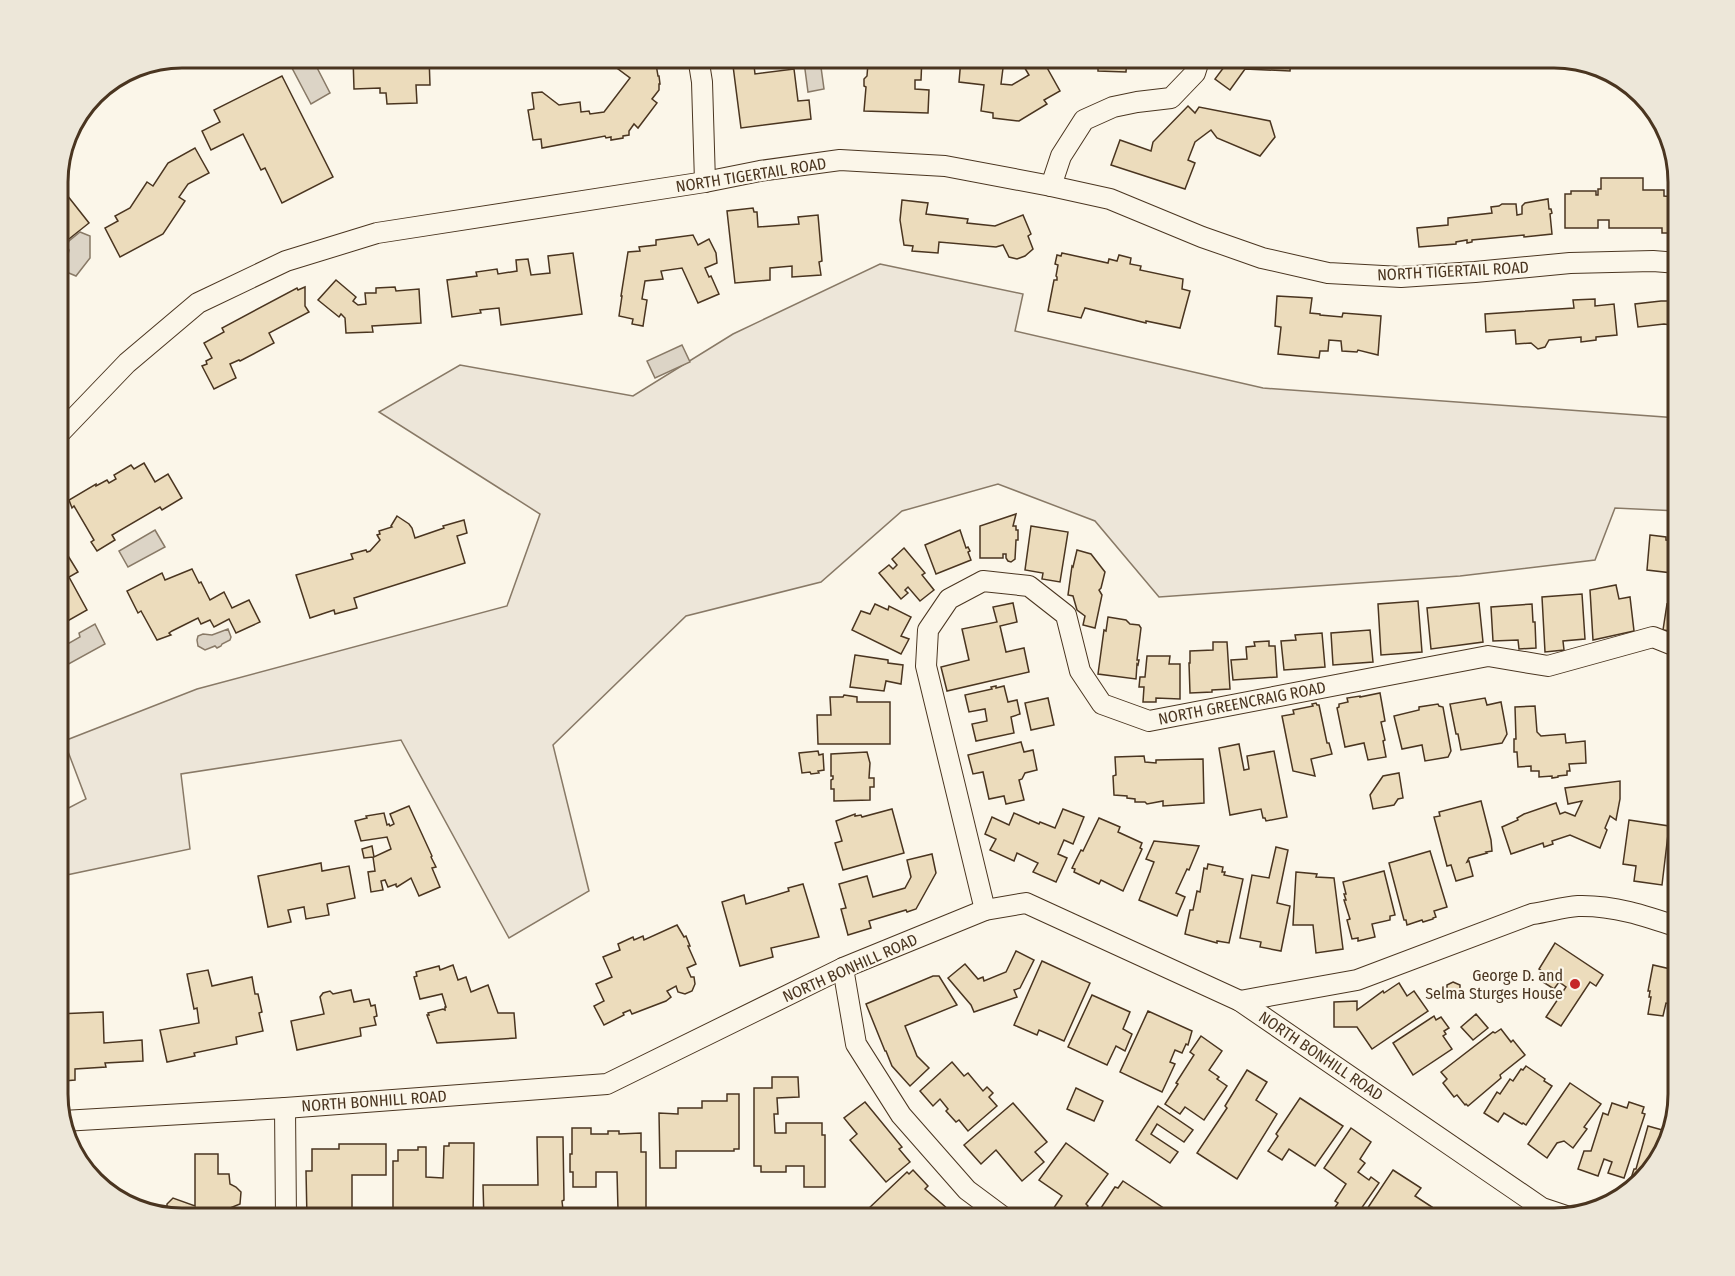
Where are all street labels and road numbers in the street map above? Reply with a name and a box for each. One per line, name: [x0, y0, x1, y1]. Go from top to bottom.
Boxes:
street label: NORTH TIGERTAIL ROAD: [674, 154, 828, 196]
street label: NORTH TIGERTAIL ROAD: [1377, 258, 1529, 284]
street label: NORTH GREENCRAIG ROAD: [1157, 677, 1327, 729]
street label: NORTH BONHILL ROAD: [780, 930, 920, 1006]
street label: NORTH BONHILL ROAD: [1255, 1007, 1387, 1105]
street label: NORTH BONHILL ROAD: [301, 1086, 447, 1116]

